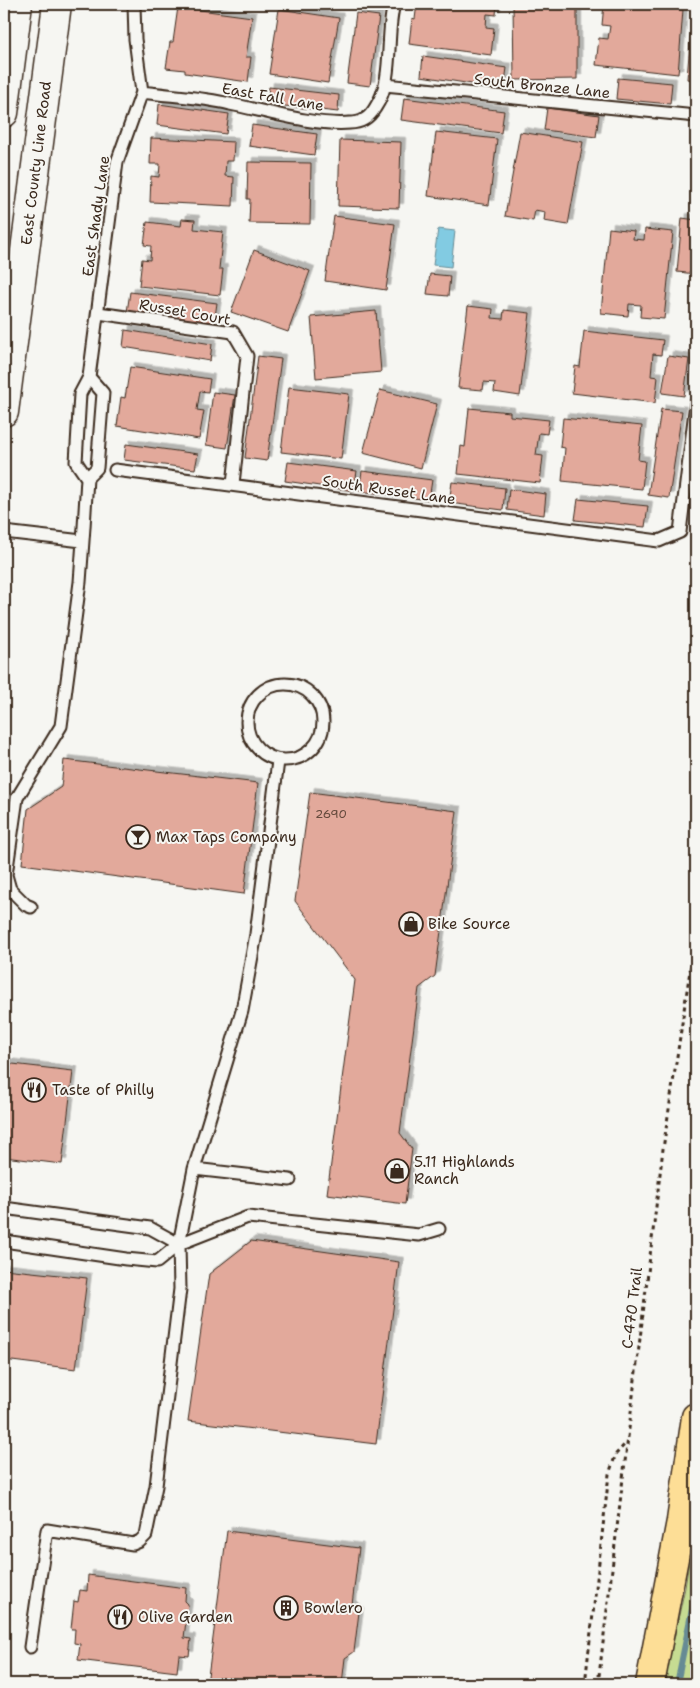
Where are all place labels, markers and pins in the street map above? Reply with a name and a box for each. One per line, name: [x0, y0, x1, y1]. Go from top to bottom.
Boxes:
bar icon: Max Taps Company: [125, 824, 151, 850]
place label: Max Taps Company: [156, 827, 297, 847]
shop icon: Bike Source: [398, 911, 424, 937]
place label: Bike Source: [428, 914, 510, 934]
restaurant icon: Taste of Philly: [21, 1077, 47, 1103]
place label: Taste of Philly: [52, 1080, 154, 1100]
place label: 5.11 Highlands Ranch: [414, 1152, 515, 1189]
shop icon: 5.11 Highlands Ranch: [384, 1158, 410, 1184]
building icon: Bowlero: [273, 1595, 299, 1621]
place label: Bowlero: [304, 1598, 363, 1618]
restaurant icon: Olive Garden: [107, 1604, 133, 1630]
place label: Olive Garden: [138, 1607, 233, 1627]

